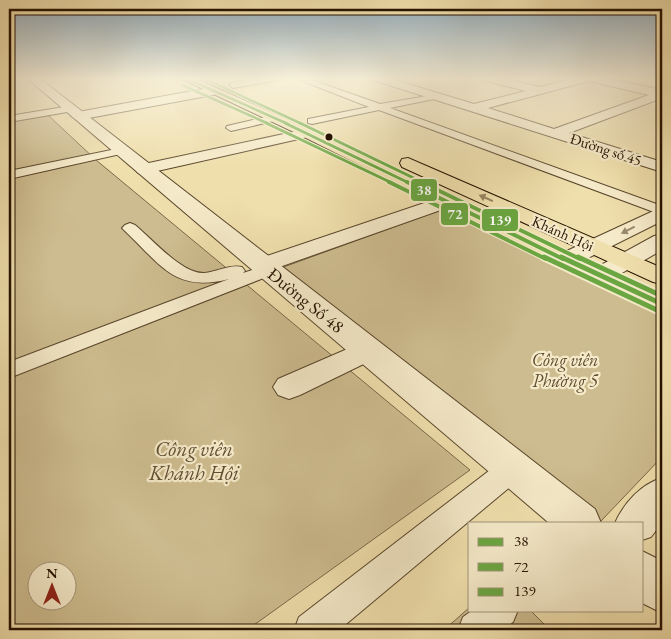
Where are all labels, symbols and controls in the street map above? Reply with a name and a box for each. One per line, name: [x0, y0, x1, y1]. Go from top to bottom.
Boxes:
street label: Đường số 45: [568, 128, 644, 170]
unlabelled marker: [324, 132, 334, 142]
line badge: 38: [410, 178, 438, 202]
text: 38: [417, 181, 431, 199]
one-way arrow: [479, 194, 493, 202]
line badge: 72: [440, 202, 469, 226]
text: 72: [448, 205, 463, 223]
line badge: 139: [481, 208, 519, 232]
text: 139: [489, 211, 512, 229]
street label: Khánh Hội: [529, 211, 597, 255]
one-way arrow: [621, 226, 636, 234]
street label: Đường Số 48: [263, 262, 349, 338]
park label: Công viên Phường 5: [532, 348, 599, 393]
park label: Công viên Khánh Hội: [148, 435, 240, 486]
legend: [468, 522, 644, 612]
text: 38: [514, 531, 528, 550]
text: 72: [514, 557, 529, 576]
north arrow: [28, 562, 78, 612]
text: N: [46, 564, 58, 582]
text: 139: [514, 581, 536, 600]

